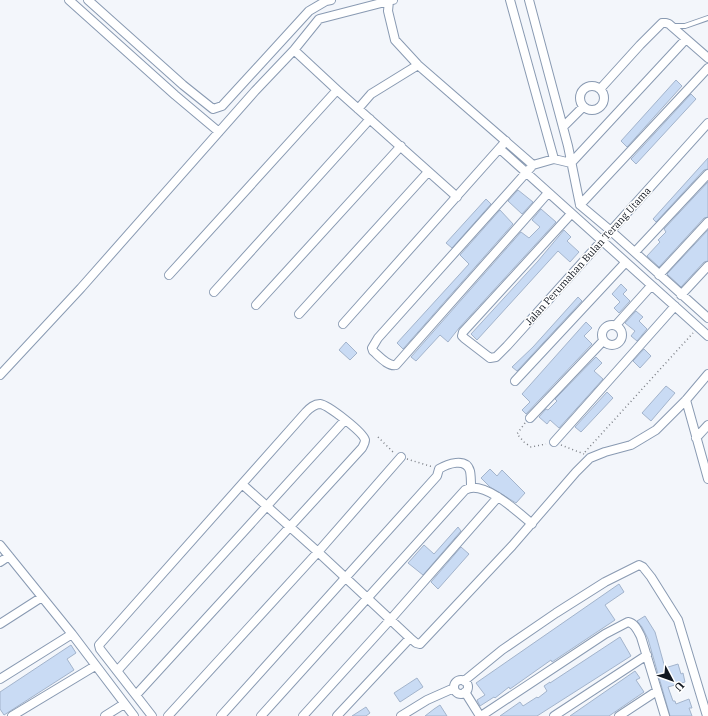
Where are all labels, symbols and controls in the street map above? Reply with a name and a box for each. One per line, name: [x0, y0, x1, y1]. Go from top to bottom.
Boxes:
street label: Jalan Perumahan Bulan Terang Utama: [522, 184, 654, 328]
north arrow: [652, 660, 692, 700]
text: U: [671, 679, 688, 695]

